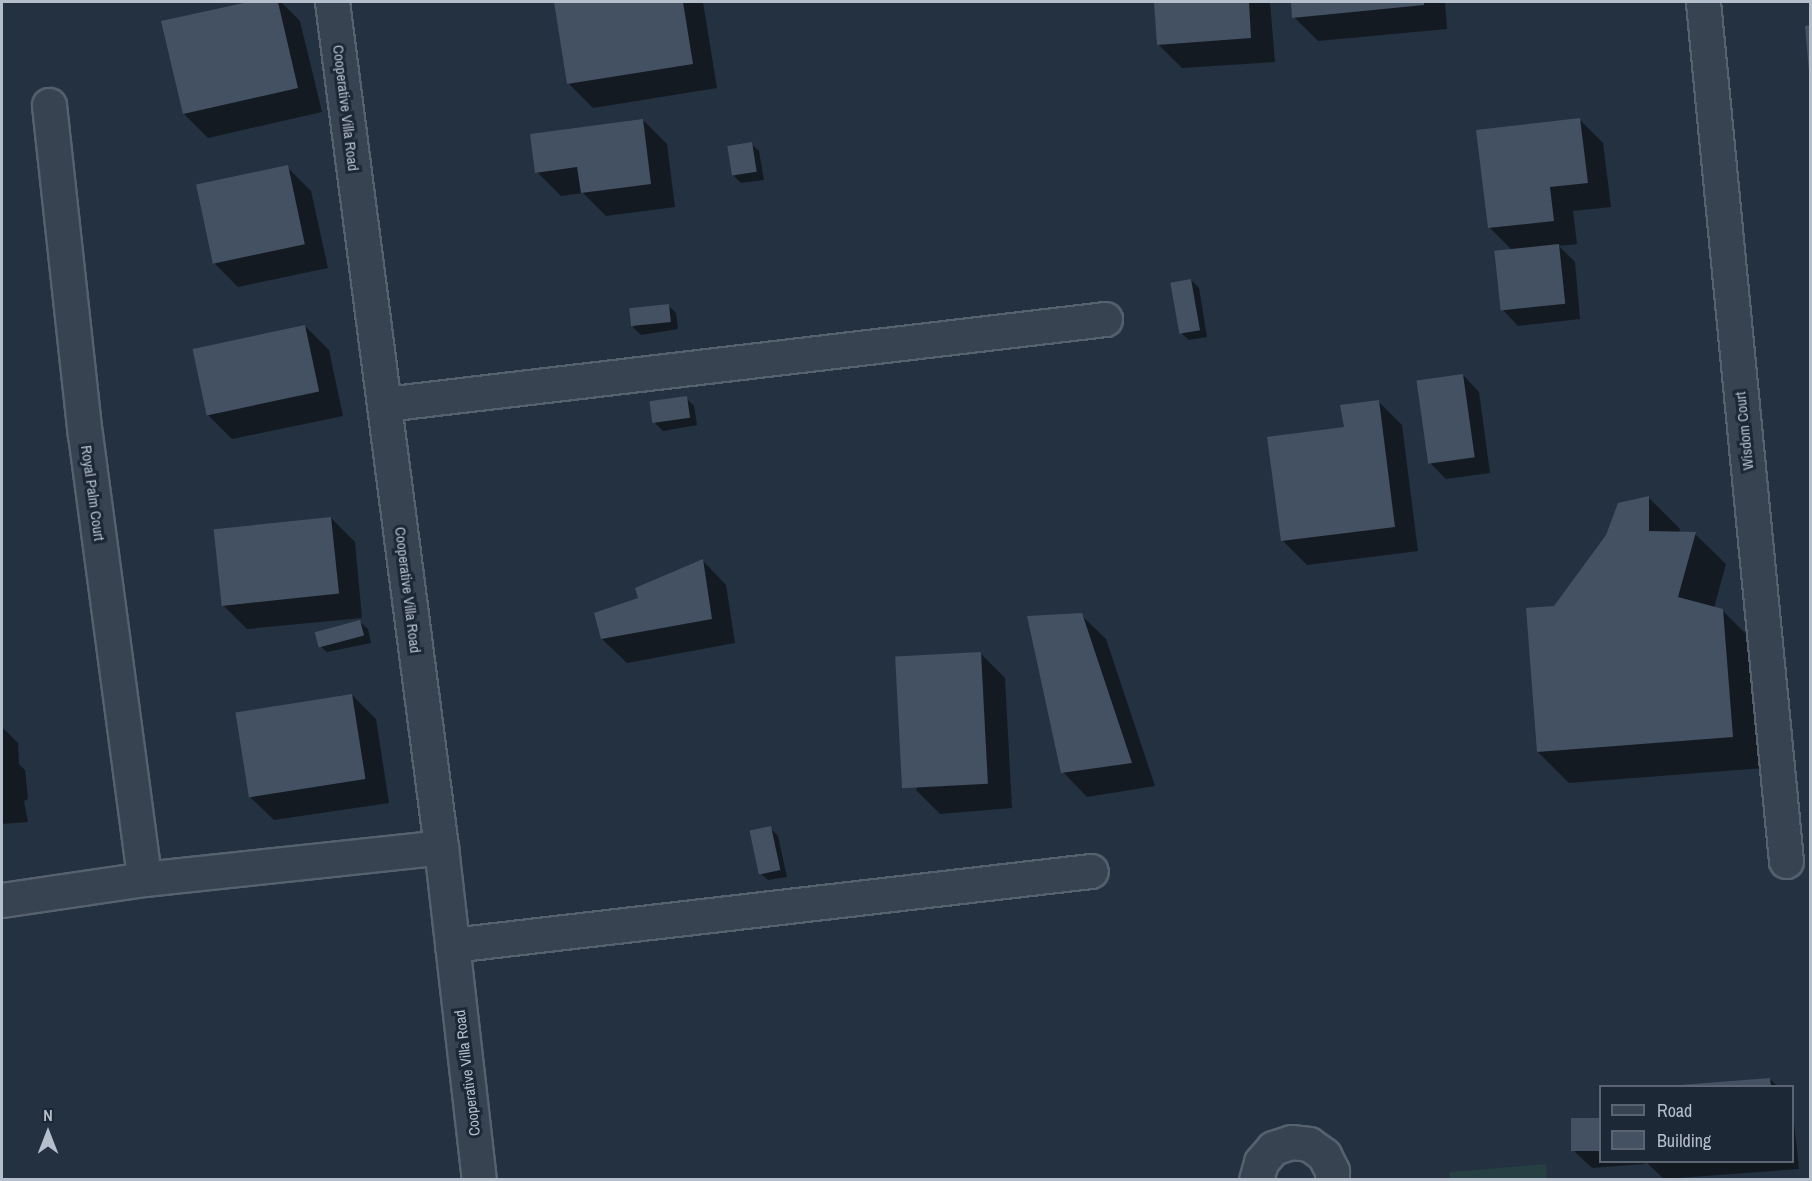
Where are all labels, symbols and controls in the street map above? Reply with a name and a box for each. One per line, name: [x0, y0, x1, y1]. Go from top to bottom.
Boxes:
street label: Cooperative Villa Road: [329, 44, 363, 172]
street label: Wisdom Court: [1731, 391, 1757, 471]
street label: Royal Palm Court: [77, 444, 109, 542]
street label: Cooperative Villa Road: [391, 526, 425, 654]
street label: Cooperative Villa Road: [450, 1009, 484, 1137]
legend: [1599, 1085, 1794, 1163]
text: Road: [1657, 1098, 1692, 1123]
north arrow: [18, 1103, 78, 1163]
text: N: [43, 1104, 53, 1126]
text: Building: [1657, 1128, 1711, 1153]

